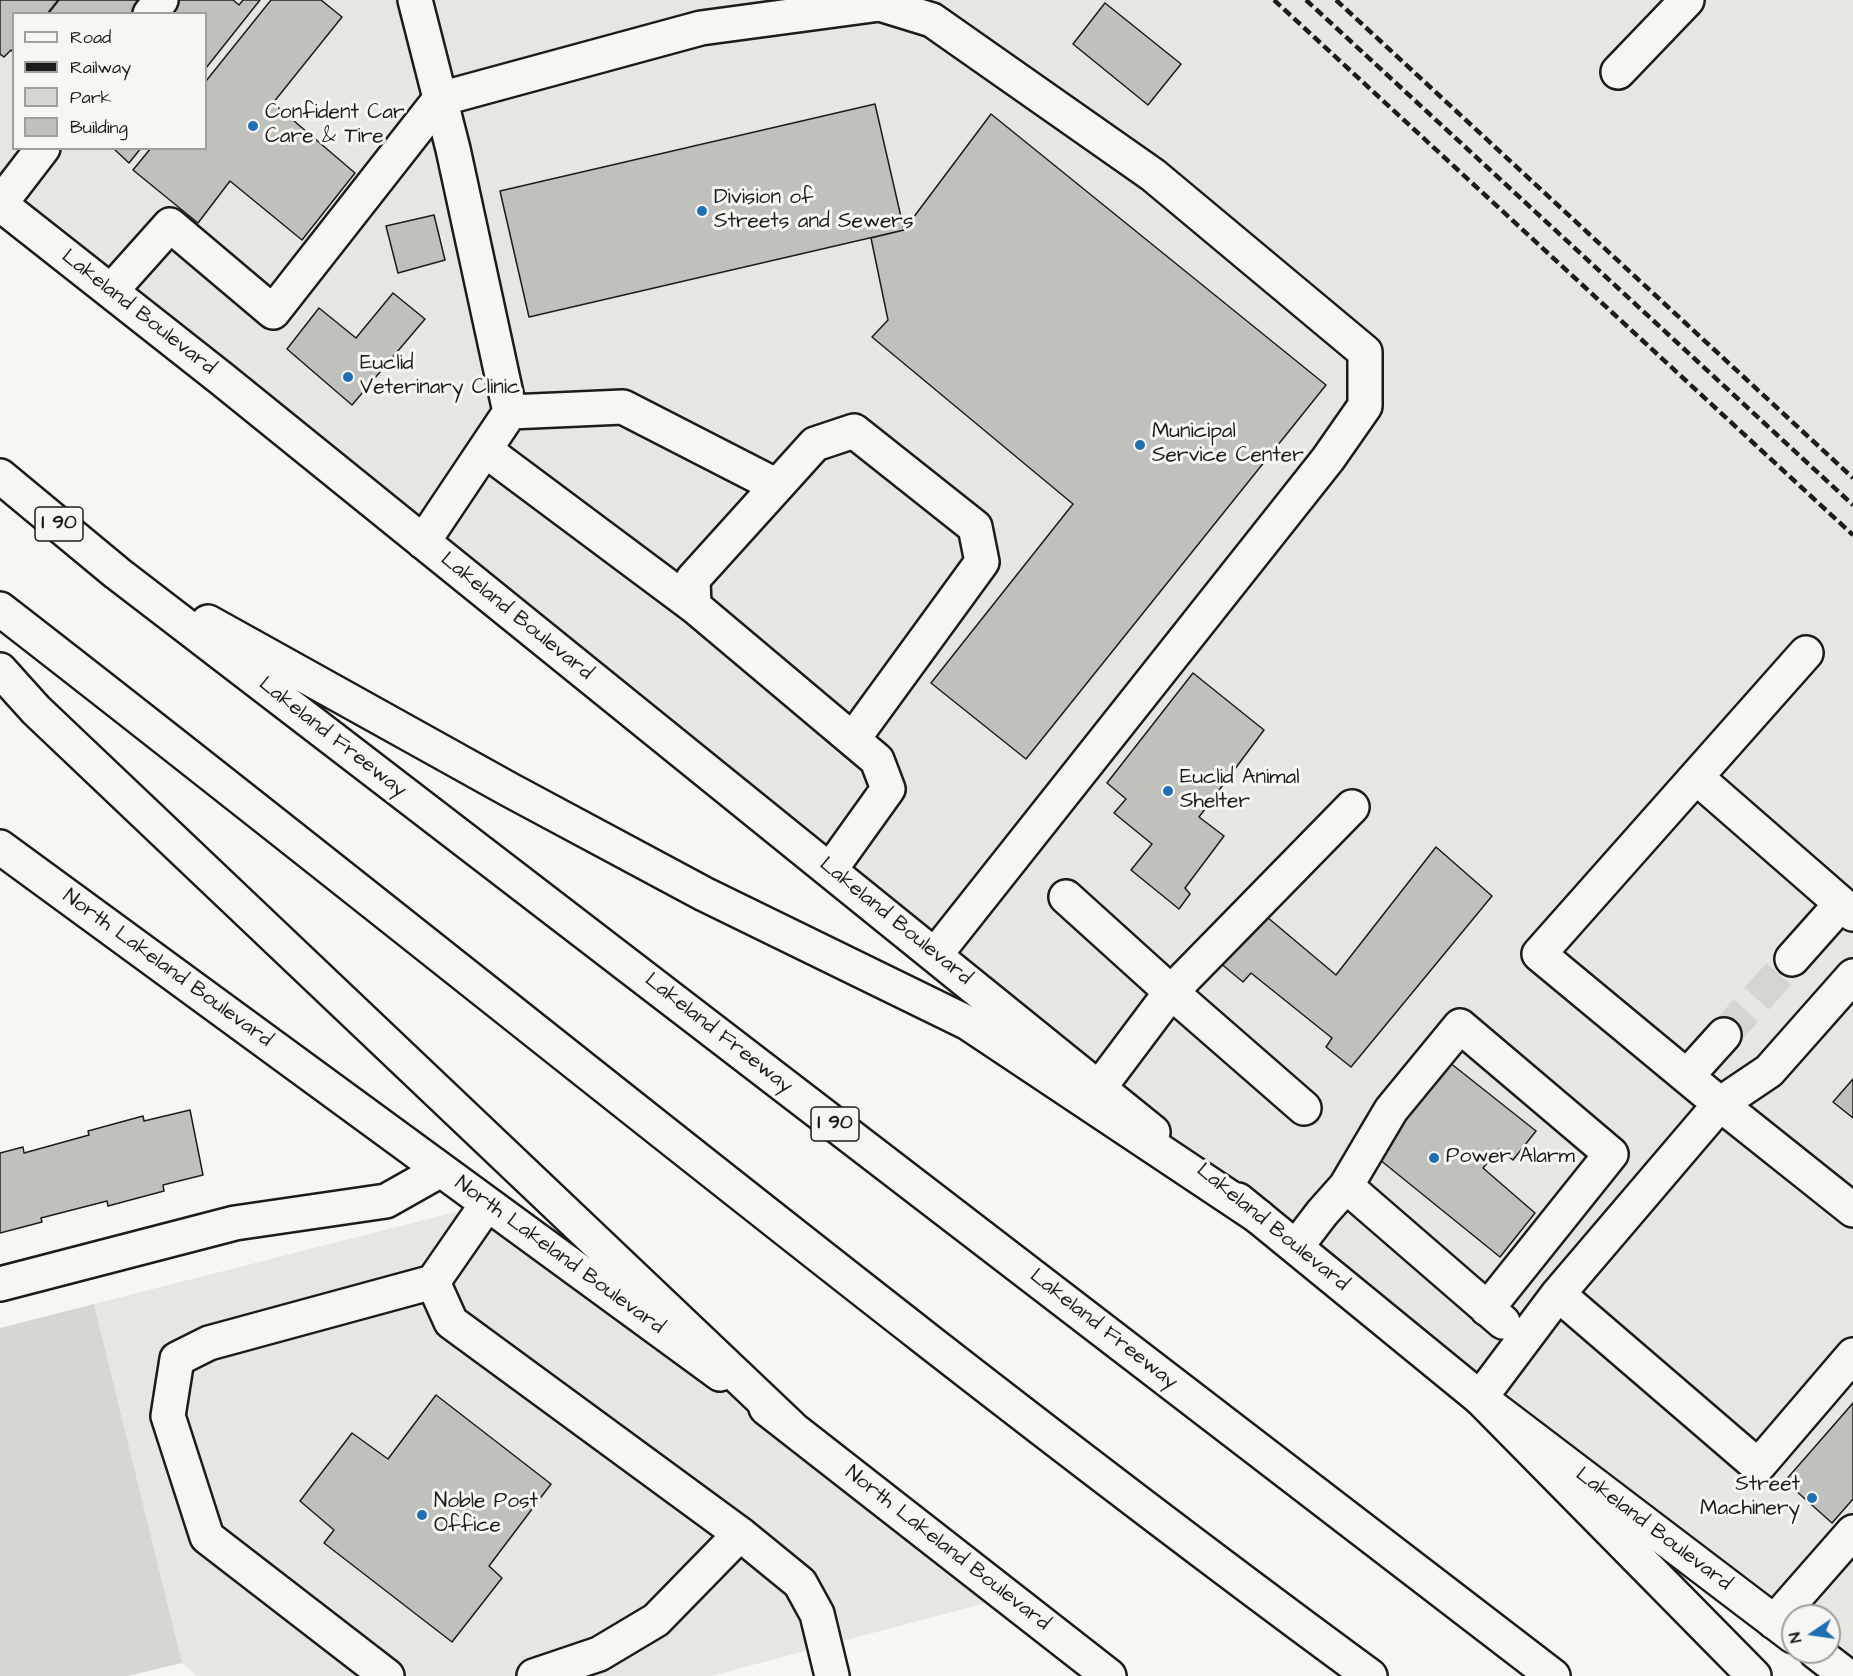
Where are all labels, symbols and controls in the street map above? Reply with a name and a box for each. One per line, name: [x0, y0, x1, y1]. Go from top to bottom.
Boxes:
legend: [12, 12, 207, 150]
text: Road: [70, 25, 111, 50]
text: Railway: [70, 55, 131, 80]
text: Park: [70, 85, 112, 110]
place label: Confident Car Care & Tire: [265, 101, 404, 151]
text: Building: [70, 115, 128, 140]
marker: Confident Car Care & Tire: [246, 119, 260, 133]
place label: Division of Streets and Sewers: [714, 186, 913, 236]
marker: Division of Streets and Sewers: [695, 204, 709, 218]
street label: Lakeland Boulevard: [56, 245, 220, 381]
place label: Euclid Veterinary Clinic: [360, 352, 520, 402]
marker: Euclid Veterinary Clinic: [341, 370, 355, 384]
place label: Municipal Service Center: [1152, 420, 1304, 470]
marker: Municipal Service Center: [1133, 438, 1147, 452]
road number: I 90: [35, 507, 83, 541]
street label: Lakeland Boulevard: [435, 548, 597, 686]
street label: Lakeland Freeway: [253, 672, 411, 804]
place label: Euclid Animal Shelter: [1180, 766, 1299, 816]
marker: Euclid Animal Shelter: [1161, 784, 1175, 798]
street label: Lakeland Boulevard: [814, 853, 976, 991]
street label: North Lakeland Boulevard: [57, 884, 277, 1054]
street label: Lakeland Freeway: [639, 968, 797, 1100]
road number: I 90: [811, 1107, 859, 1141]
place label: Power Alarm: [1446, 1145, 1575, 1171]
marker: Power Alarm: [1427, 1151, 1441, 1165]
street label: Lakeland Boulevard: [1191, 1159, 1353, 1297]
street label: North Lakeland Boulevard: [449, 1171, 669, 1341]
street label: Lakeland Freeway: [1024, 1264, 1182, 1396]
street label: North Lakeland Boulevard: [840, 1461, 1054, 1637]
street label: Lakeland Boulevard: [1570, 1463, 1736, 1597]
place label: Street Machinery: [1700, 1473, 1800, 1523]
place label: Noble Post Office: [434, 1490, 538, 1540]
marker: Street Machinery: [1805, 1491, 1819, 1505]
marker: Noble Post Office: [415, 1508, 429, 1522]
north arrow: [1781, 1604, 1841, 1664]
text: N: [1784, 1630, 1807, 1645]

